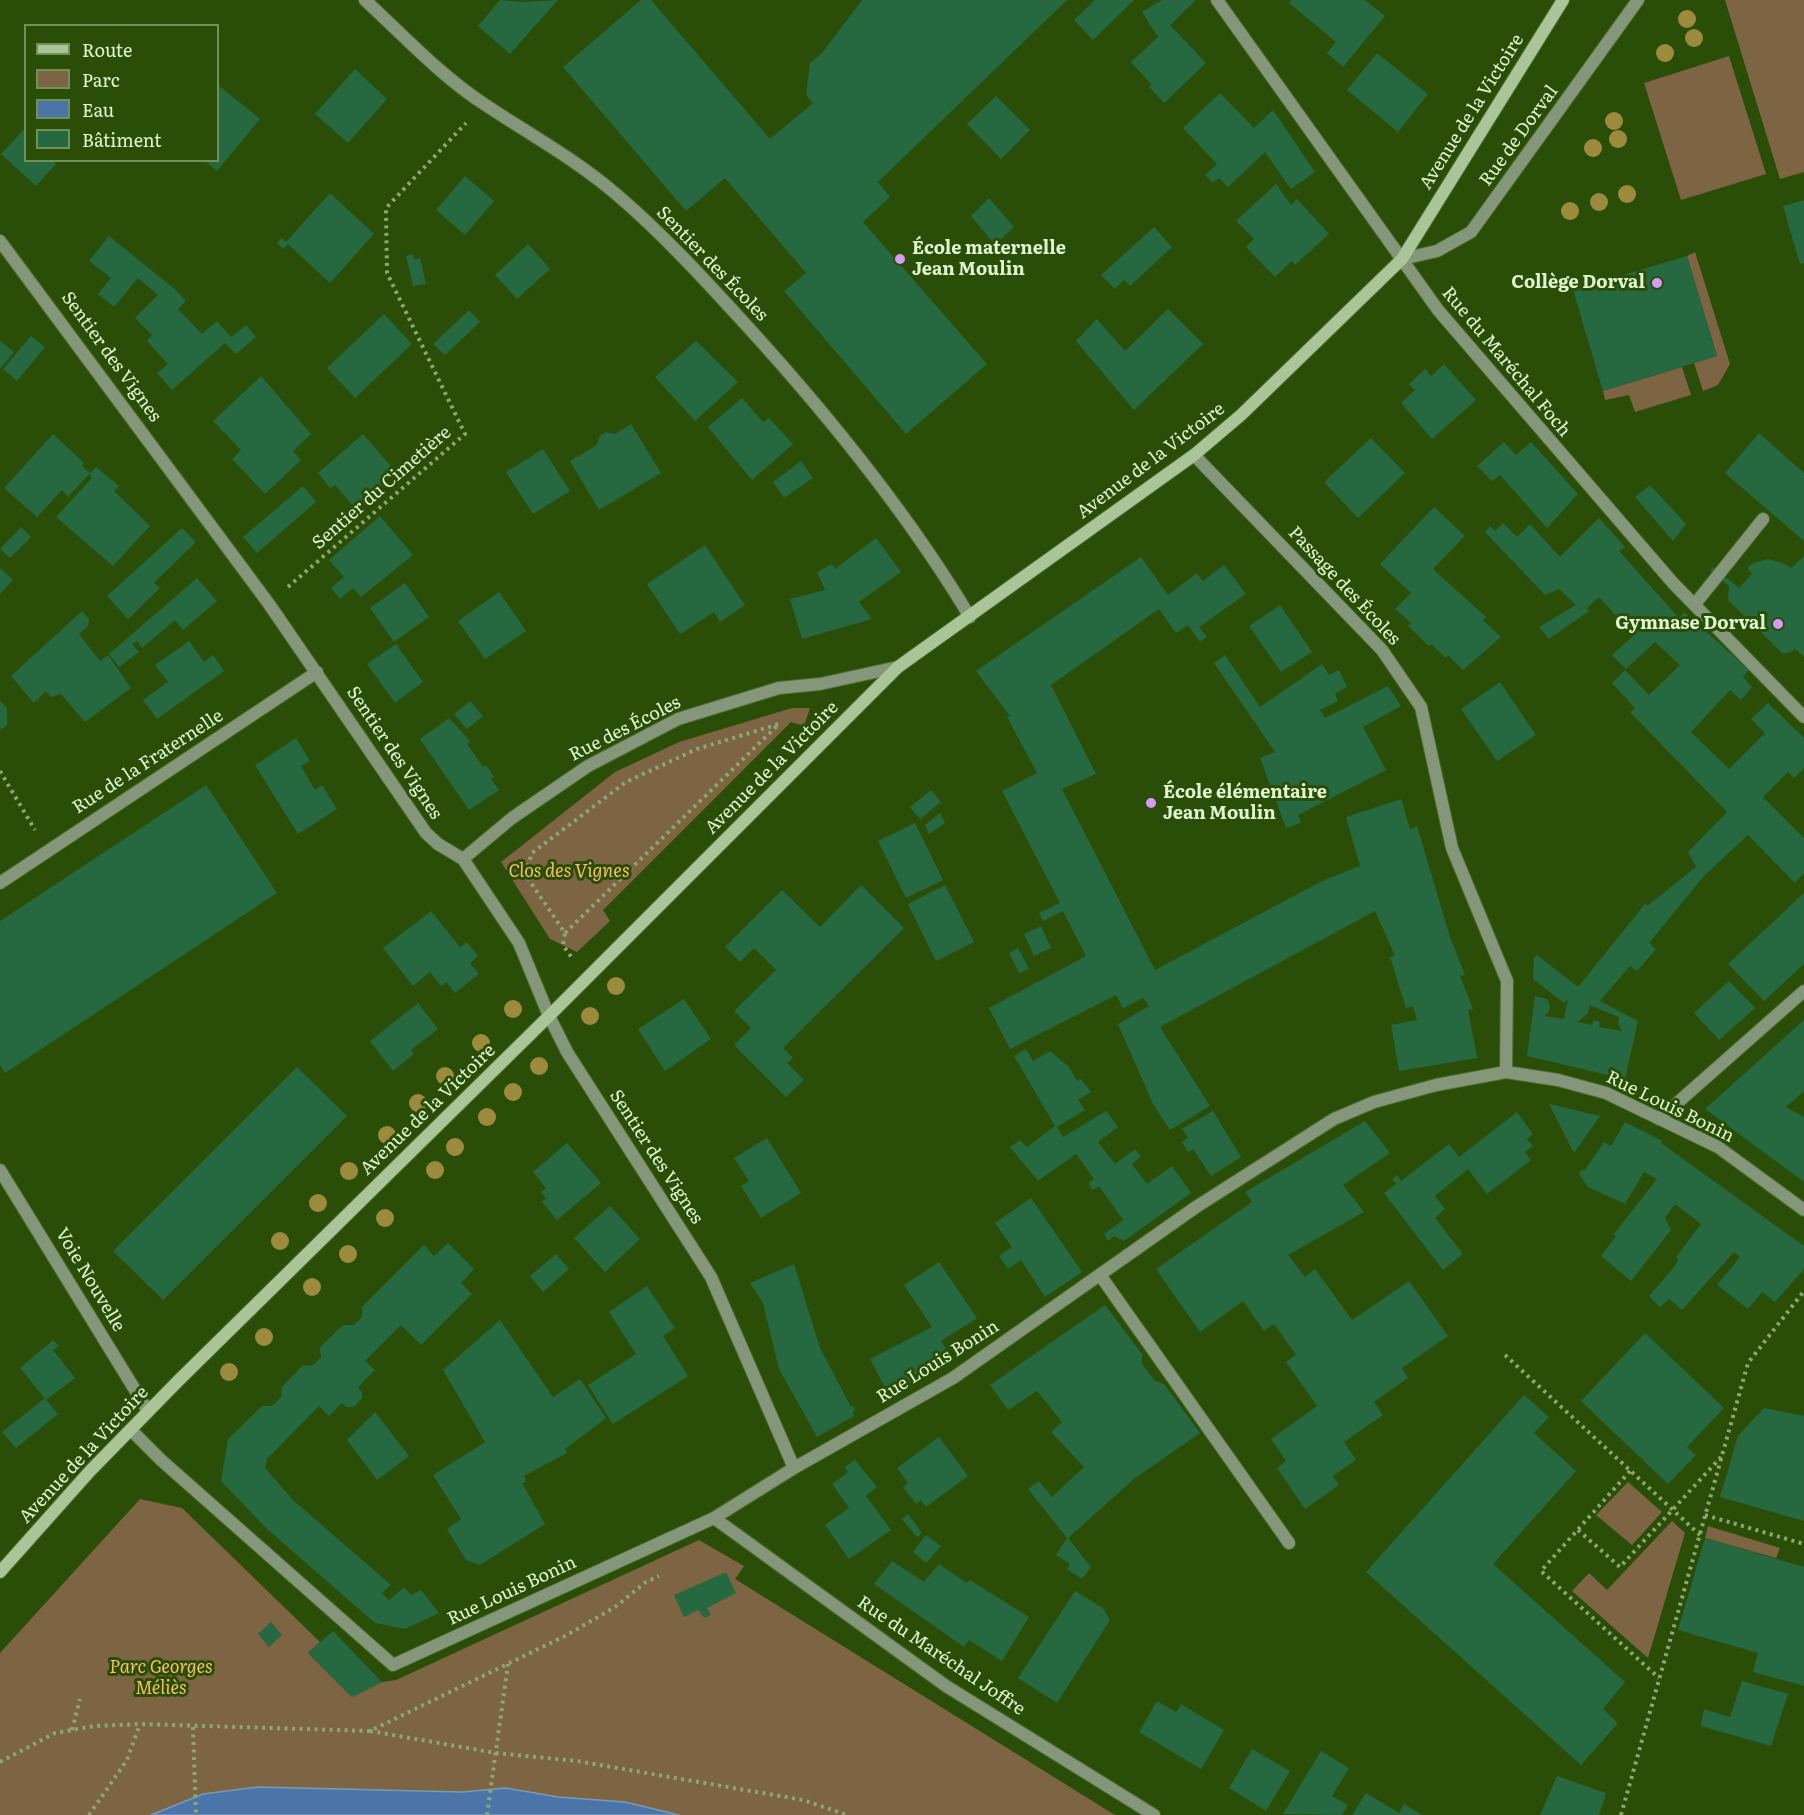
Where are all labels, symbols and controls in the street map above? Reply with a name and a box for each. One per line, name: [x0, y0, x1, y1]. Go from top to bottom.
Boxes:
legend: [24, 24, 219, 162]
street label: Avenue de la Victoire: [1415, 30, 1529, 194]
text: Route: [82, 36, 132, 63]
text: Parc: [82, 66, 120, 93]
street label: Rue de Dorval: [1475, 81, 1563, 191]
text: Eau: [82, 96, 114, 123]
text: Bâtiment: [82, 126, 161, 153]
street label: Sentier des Écoles: [652, 202, 772, 326]
place label: École maternelle Jean Moulin: [912, 238, 1066, 280]
marker: École maternelle Jean Moulin: [893, 252, 907, 266]
place label: Collège Dorval: [1511, 272, 1645, 294]
marker: Collège Dorval: [1650, 276, 1664, 290]
street label: Rue du Maréchal Foch: [1437, 283, 1575, 441]
street label: Sentier des Vignes: [57, 288, 165, 426]
street label: Avenue de la Victoire: [1073, 398, 1229, 524]
street label: Sentier du Cimetière: [308, 422, 456, 554]
street label: Passage des Écoles: [1283, 522, 1405, 650]
place label: Gymnase Dorval: [1615, 613, 1766, 635]
marker: Gymnase Dorval: [1771, 617, 1785, 631]
street label: Sentier des Vignes: [342, 682, 446, 824]
street label: Rue des Écoles: [566, 692, 684, 766]
street label: Avenue de la Victoire: [701, 697, 843, 839]
street label: Rue de la Fraternelle: [69, 705, 227, 819]
place label: École élémentaire Jean Moulin: [1163, 782, 1327, 824]
marker: École élémentaire Jean Moulin: [1144, 796, 1158, 810]
park label: Clos des Vignes: [508, 861, 630, 883]
street label: Avenue de la Victoire: [356, 1040, 500, 1180]
street label: Rue Louis Bonin: [1602, 1067, 1738, 1147]
street label: Sentier des Vignes: [605, 1086, 707, 1228]
street label: Voie Nouvelle: [51, 1224, 129, 1336]
street label: Rue Louis Bonin: [873, 1316, 1003, 1408]
street label: Avenue de la Victoire: [15, 1382, 153, 1528]
street label: Rue Louis Bonin: [444, 1552, 580, 1630]
street label: Rue du Maréchal Joffre: [853, 1592, 1029, 1720]
park label: Parc Georges Méliès: [109, 1657, 213, 1700]

